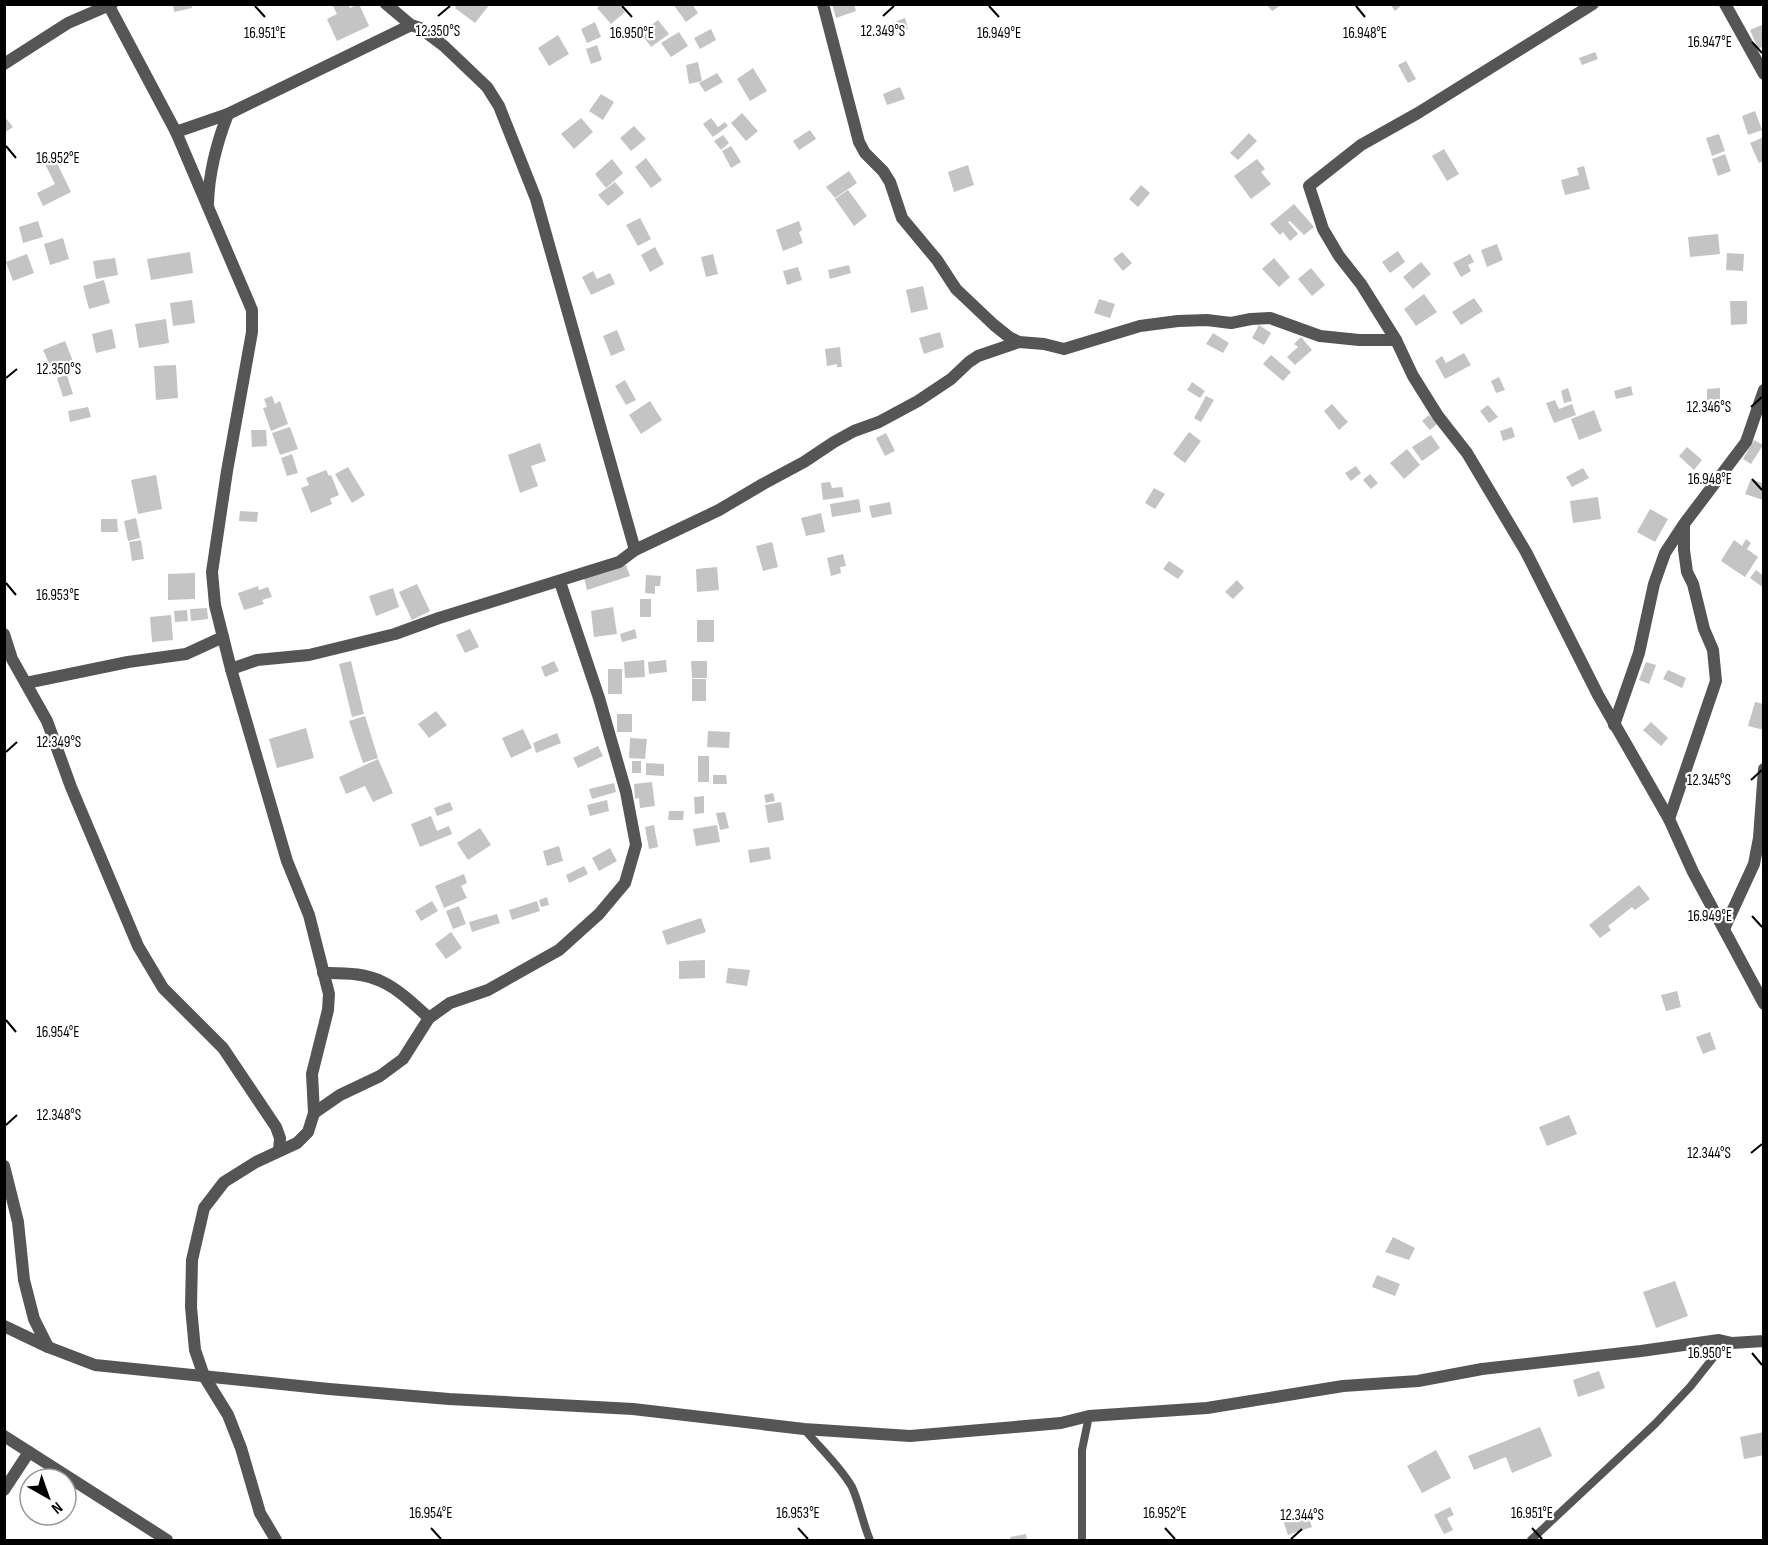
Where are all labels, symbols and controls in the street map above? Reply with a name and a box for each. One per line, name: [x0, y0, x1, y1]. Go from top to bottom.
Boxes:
text: 12.350°S: [416, 22, 460, 41]
text: 12.349°S: [861, 22, 905, 41]
text: 16.951°E: [244, 24, 286, 43]
text: 16.950°E: [610, 24, 654, 43]
text: 16.949°E: [977, 24, 1021, 43]
text: 16.948°E: [1343, 24, 1387, 43]
text: 16.947°E: [1688, 33, 1732, 52]
text: 16.952°E: [36, 149, 80, 168]
text: 12.350°S: [37, 360, 81, 379]
text: 12.346°S: [1687, 398, 1731, 417]
text: 16.948°E: [1688, 470, 1732, 489]
text: 16.953°E: [36, 586, 80, 605]
text: 12.349°S: [37, 733, 81, 752]
text: 12.345°S: [1687, 771, 1731, 790]
text: 16.949°E: [1688, 907, 1732, 926]
text: 16.954°E: [36, 1023, 80, 1042]
text: 12.348°S: [37, 1106, 81, 1125]
text: 12.344°S: [1687, 1144, 1731, 1163]
text: 16.950°E: [1688, 1344, 1732, 1363]
north arrow: [18, 1467, 78, 1527]
text: N: [47, 1497, 66, 1517]
text: 16.954°E: [409, 1504, 453, 1523]
text: 16.953°E: [776, 1504, 820, 1523]
text: 16.952°E: [1143, 1504, 1187, 1523]
text: 16.951°E: [1511, 1504, 1553, 1523]
text: 12.344°S: [1280, 1506, 1324, 1525]

